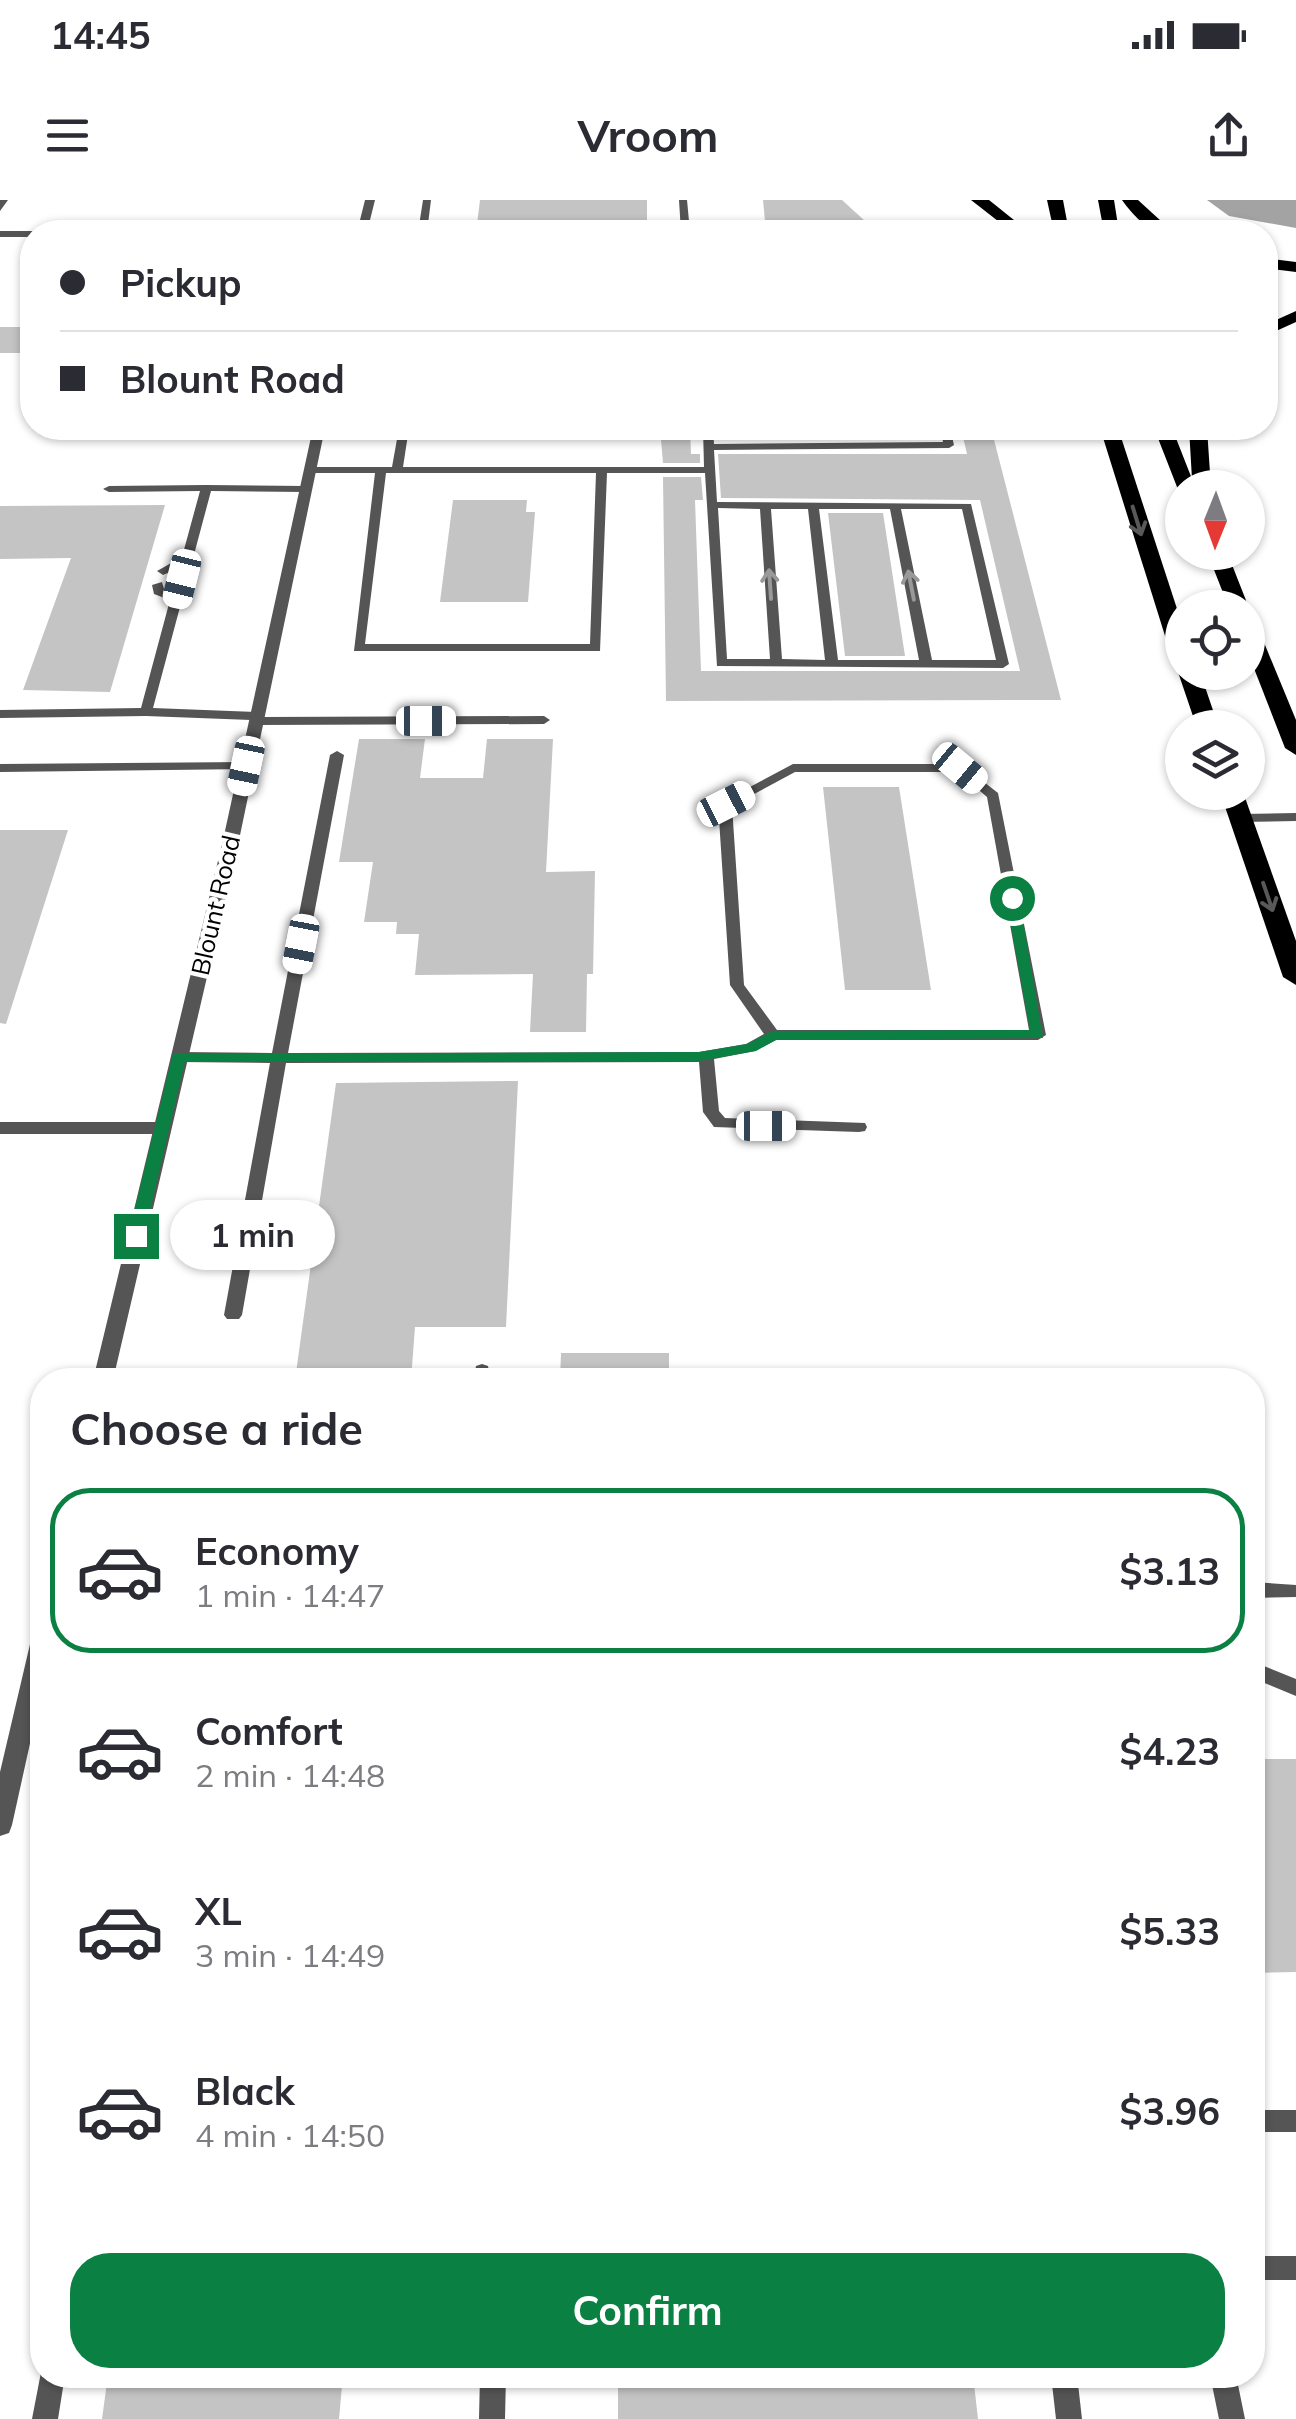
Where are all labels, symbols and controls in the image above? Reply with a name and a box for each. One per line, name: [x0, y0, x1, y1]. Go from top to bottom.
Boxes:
text: 14:45: [50, 11, 151, 59]
text: Vroom: [578, 107, 718, 163]
icon: menu: [40, 108, 95, 163]
icon: share: [1201, 108, 1256, 163]
text: Pickup: [120, 259, 242, 307]
text: Blount Road: [120, 355, 345, 403]
north arrow: [1165, 470, 1265, 570]
map controls: [1165, 470, 1265, 810]
one-way arrow: [1129, 505, 1147, 536]
car: [160, 546, 204, 612]
one-way arrow: [760, 569, 779, 601]
one-way arrow: [900, 569, 919, 601]
button: locate: [1165, 590, 1265, 690]
car: [396, 706, 456, 736]
button: layers: [1165, 710, 1265, 810]
car: [225, 734, 267, 798]
car: [927, 737, 993, 799]
car: [692, 777, 760, 831]
street label: Blount Road: [184, 832, 246, 978]
route start: [990, 876, 1035, 921]
one-way arrow: [1260, 881, 1278, 912]
car: [281, 912, 321, 976]
car: [736, 1111, 796, 1141]
callout: 1 min: [171, 1201, 336, 1271]
route end: [114, 1214, 159, 1259]
text: 1 min: [210, 1215, 295, 1255]
text: Choose a ride: [70, 1400, 363, 1456]
icon: car: [75, 1526, 165, 1616]
text: Economy: [195, 1527, 359, 1575]
text: $3.13: [1119, 1547, 1220, 1595]
text: 1 min · 14:47: [195, 1575, 385, 1615]
icon: car: [75, 1706, 165, 1796]
text: Comfort: [195, 1707, 343, 1755]
text: $4.23: [1119, 1727, 1220, 1775]
text: 2 min · 14:48: [195, 1755, 385, 1795]
icon: car: [75, 1886, 165, 1976]
text: XL: [195, 1887, 242, 1935]
text: $5.33: [1119, 1907, 1220, 1955]
text: 3 min · 14:49: [195, 1935, 385, 1975]
icon: car: [75, 2066, 165, 2156]
text: Black: [195, 2067, 295, 2115]
text: $3.96: [1119, 2087, 1220, 2135]
text: 4 min · 14:50: [195, 2115, 385, 2155]
button: Confirm: [70, 2253, 1225, 2368]

